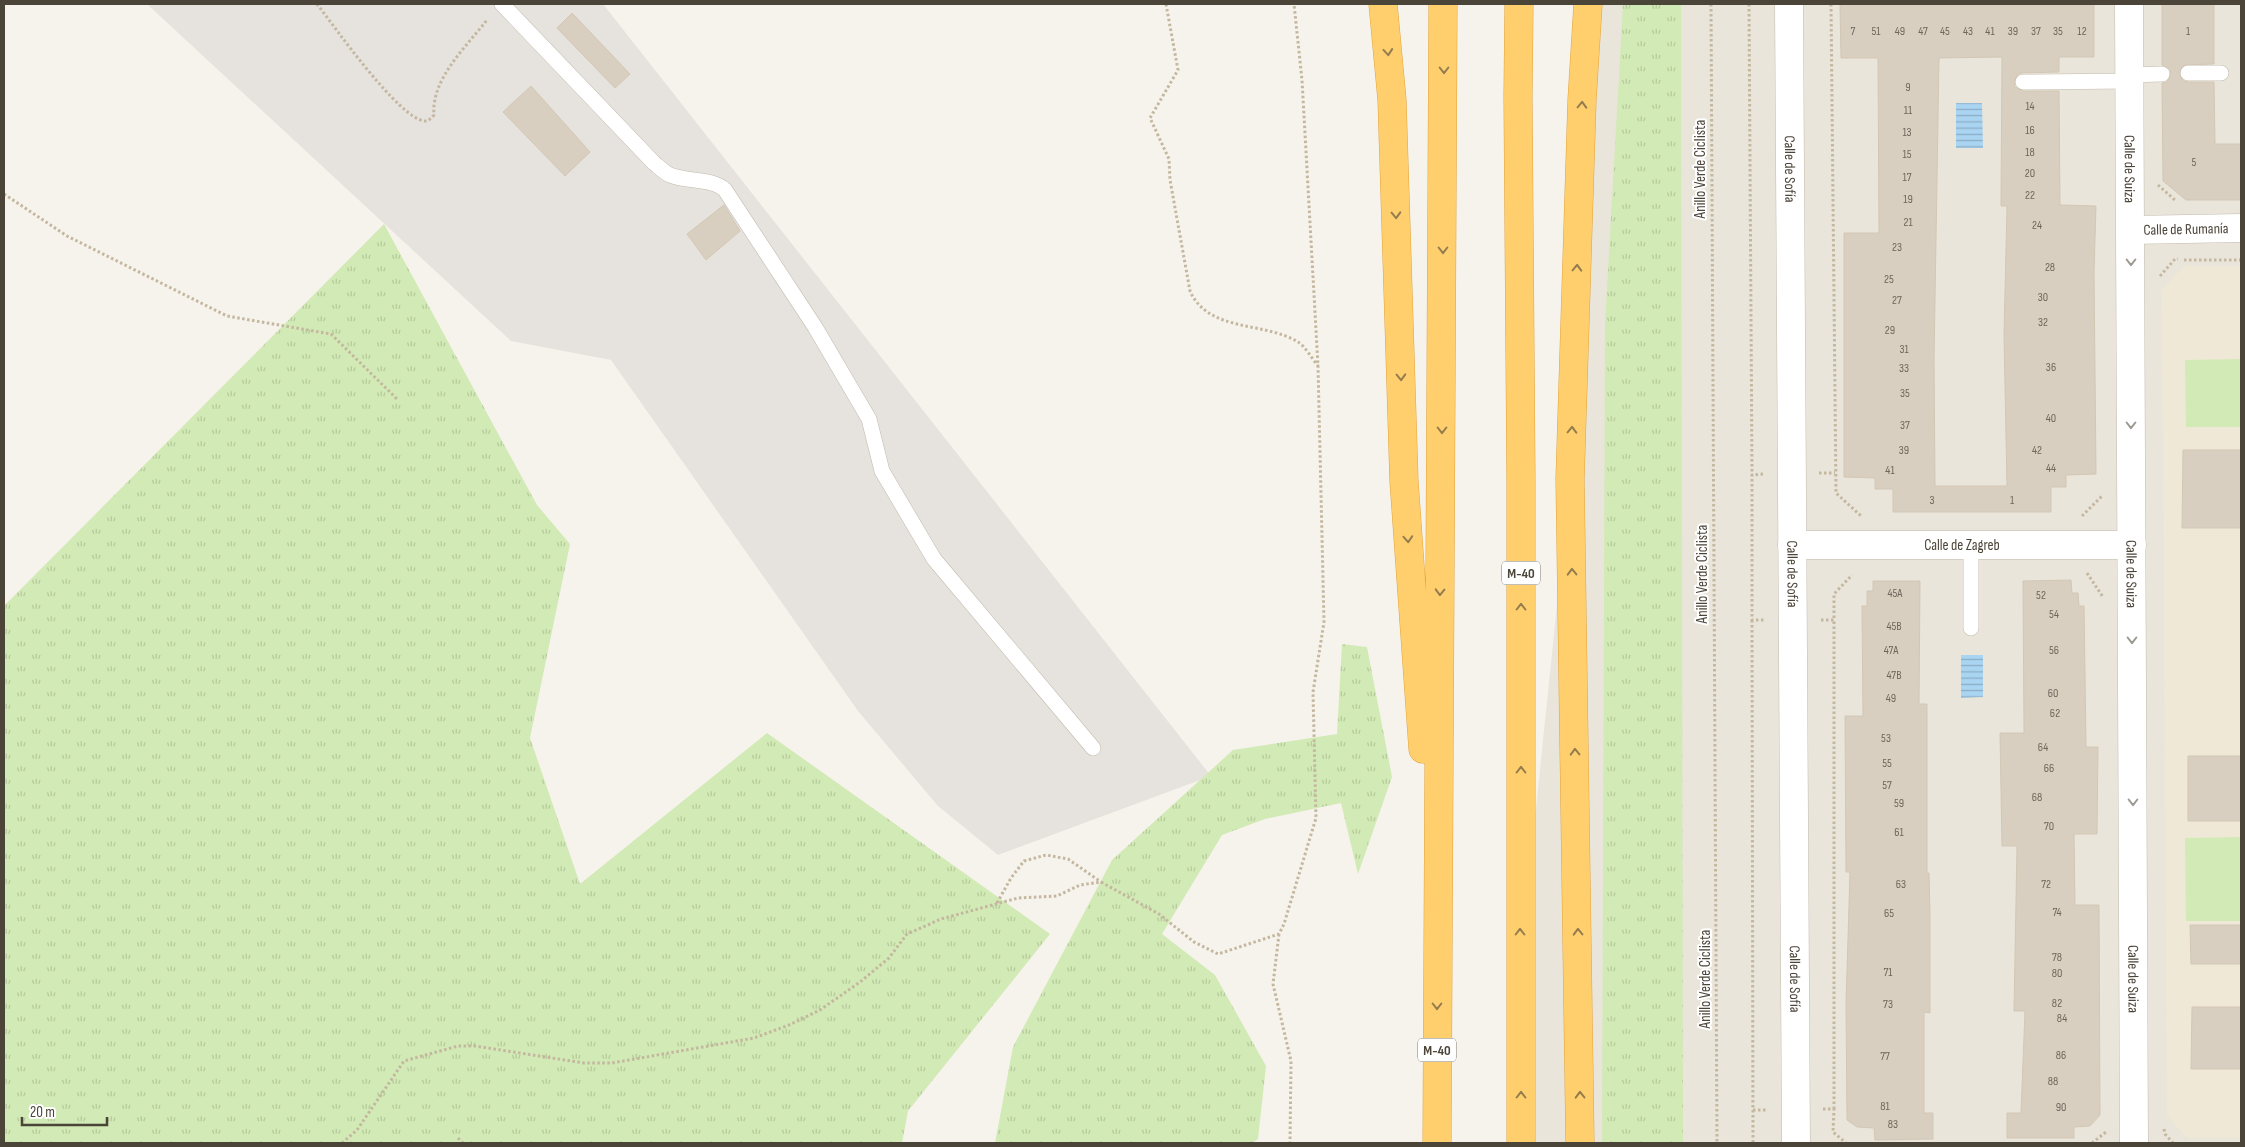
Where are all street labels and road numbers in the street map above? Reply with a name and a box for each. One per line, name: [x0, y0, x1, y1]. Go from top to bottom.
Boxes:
street label: Anillo Verde Ciclista: [1691, 119, 1710, 219]
street label: Calle de Sofía: [1780, 135, 1799, 203]
street label: Calle de Suiza: [2120, 135, 2139, 203]
street label: Calle de Rumanía: [2143, 219, 2229, 240]
street label: Anillo Verde Ciclista: [1693, 524, 1712, 624]
street label: Calle de Zagreb: [1924, 536, 2000, 555]
street label: Calle de Sofía: [1782, 540, 1802, 608]
street label: Calle de Suiza: [2121, 540, 2141, 608]
road number: M-40: [1502, 562, 1540, 584]
street label: Anillo Verde Ciclista: [1696, 929, 1715, 1029]
street label: Calle de Sofía: [1785, 945, 1804, 1013]
street label: Calle de Suiza: [2123, 945, 2142, 1013]
road number: M-40: [1418, 1038, 1456, 1062]

